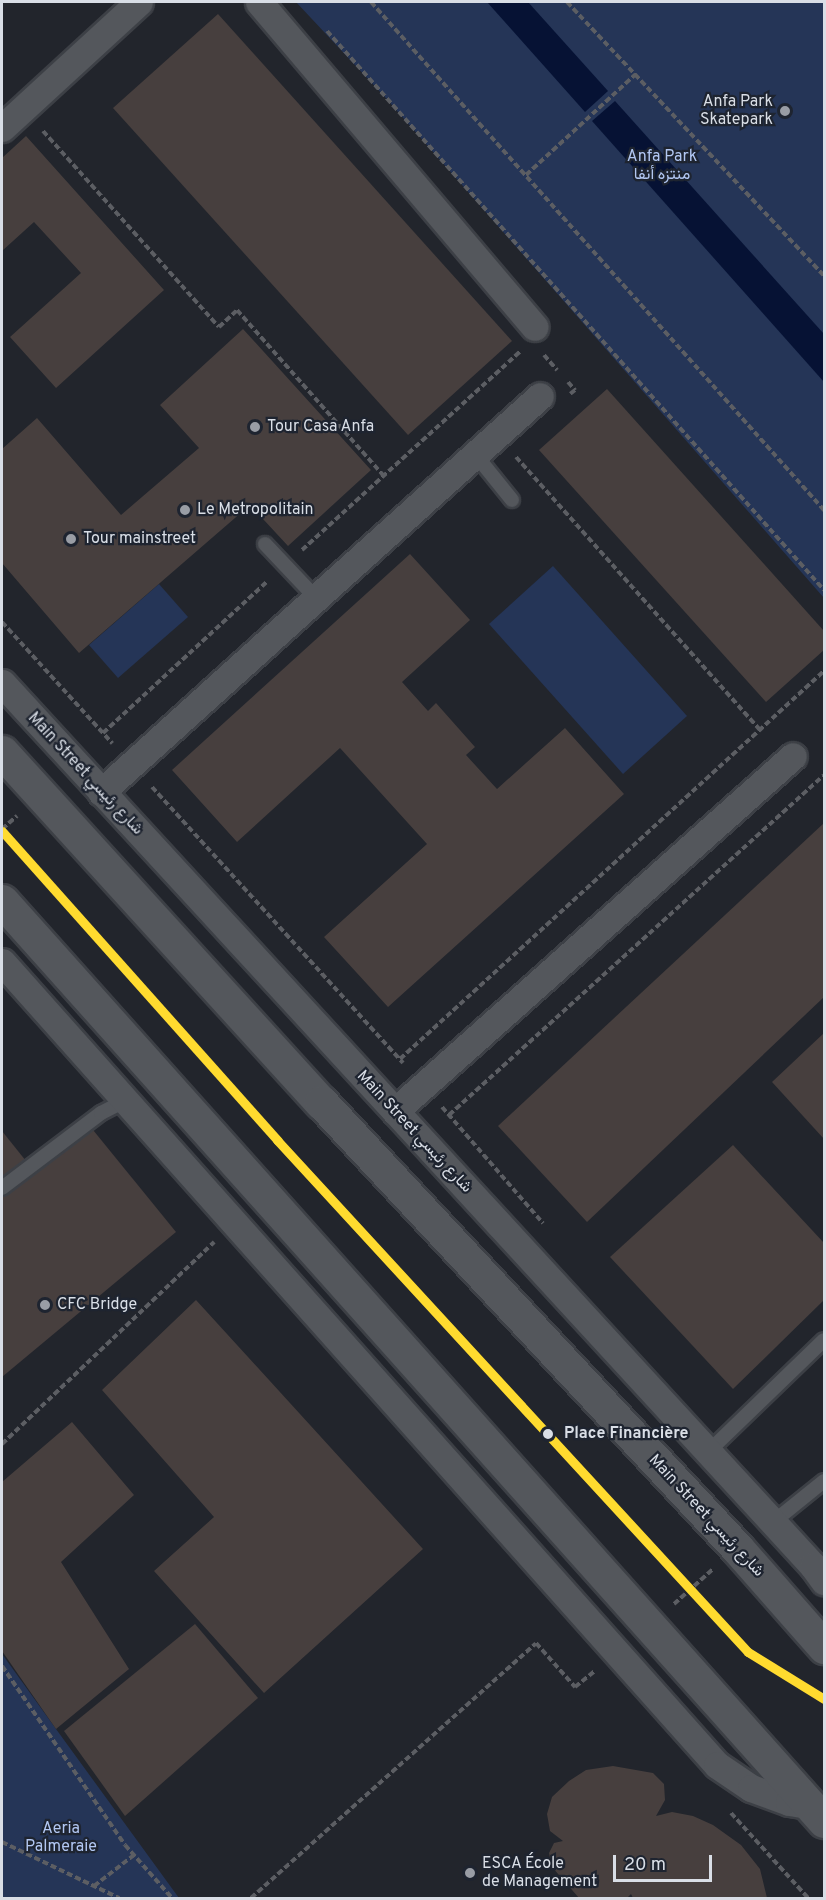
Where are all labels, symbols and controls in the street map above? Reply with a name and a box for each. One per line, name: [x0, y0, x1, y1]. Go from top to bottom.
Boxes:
place label: Anfa Park Skatepark: [700, 92, 773, 130]
marker: Anfa Park Skatepark: [778, 104, 792, 118]
park label: Anfa Park منتزه أنفا: [627, 147, 697, 185]
place label: Tour Casa Anfa: [267, 417, 375, 437]
marker: Tour Casa Anfa: [248, 420, 262, 434]
place label: Le Metropolitain: [197, 500, 314, 520]
marker: Le Metropolitain: [178, 503, 192, 517]
place label: Tour mainstreet: [83, 529, 196, 549]
marker: Tour mainstreet: [64, 532, 78, 546]
street label: Main Street شارع رئيسي: [23, 709, 147, 839]
street label: Main Street شارع رئيسي: [352, 1067, 476, 1197]
place label: CFC Bridge: [57, 1295, 137, 1315]
marker: CFC Bridge: [38, 1298, 52, 1312]
marker: Place Financière: [537, 1423, 559, 1445]
place label: Place Financière: [564, 1424, 688, 1444]
street label: Main Street شارع رئيسي: [644, 1451, 768, 1581]
park label: Aeria Palmeraie: [25, 1819, 97, 1857]
scale bar: [616, 1843, 715, 1881]
place label: ESCA École de Management: [482, 1854, 597, 1892]
text: 20 m: [624, 1854, 666, 1877]
marker: ESCA École de Management: [463, 1866, 477, 1880]

